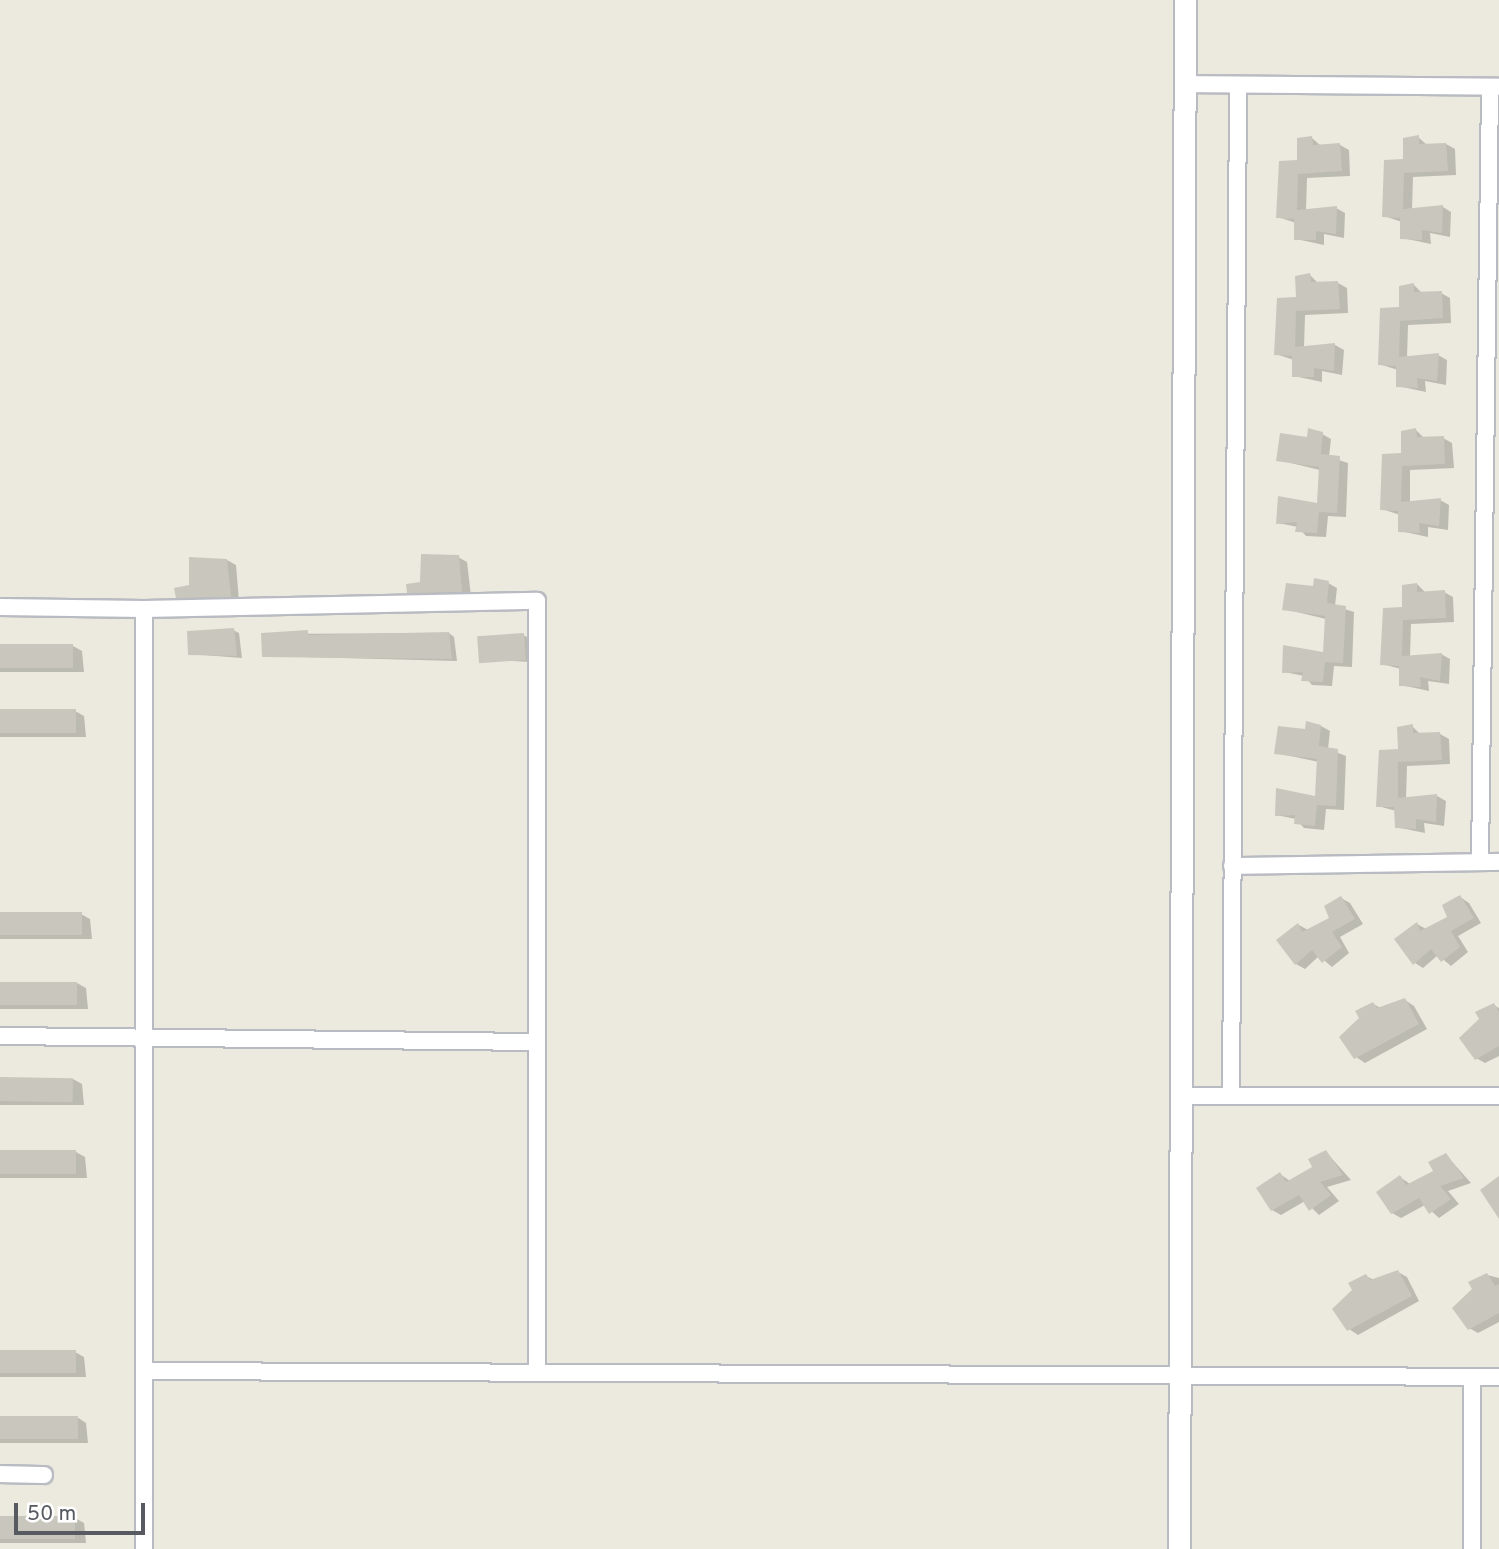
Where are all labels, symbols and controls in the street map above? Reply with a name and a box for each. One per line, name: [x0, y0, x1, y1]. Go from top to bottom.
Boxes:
scale bar: [18, 1490, 149, 1534]
text: 50 m: [27, 1501, 76, 1528]

